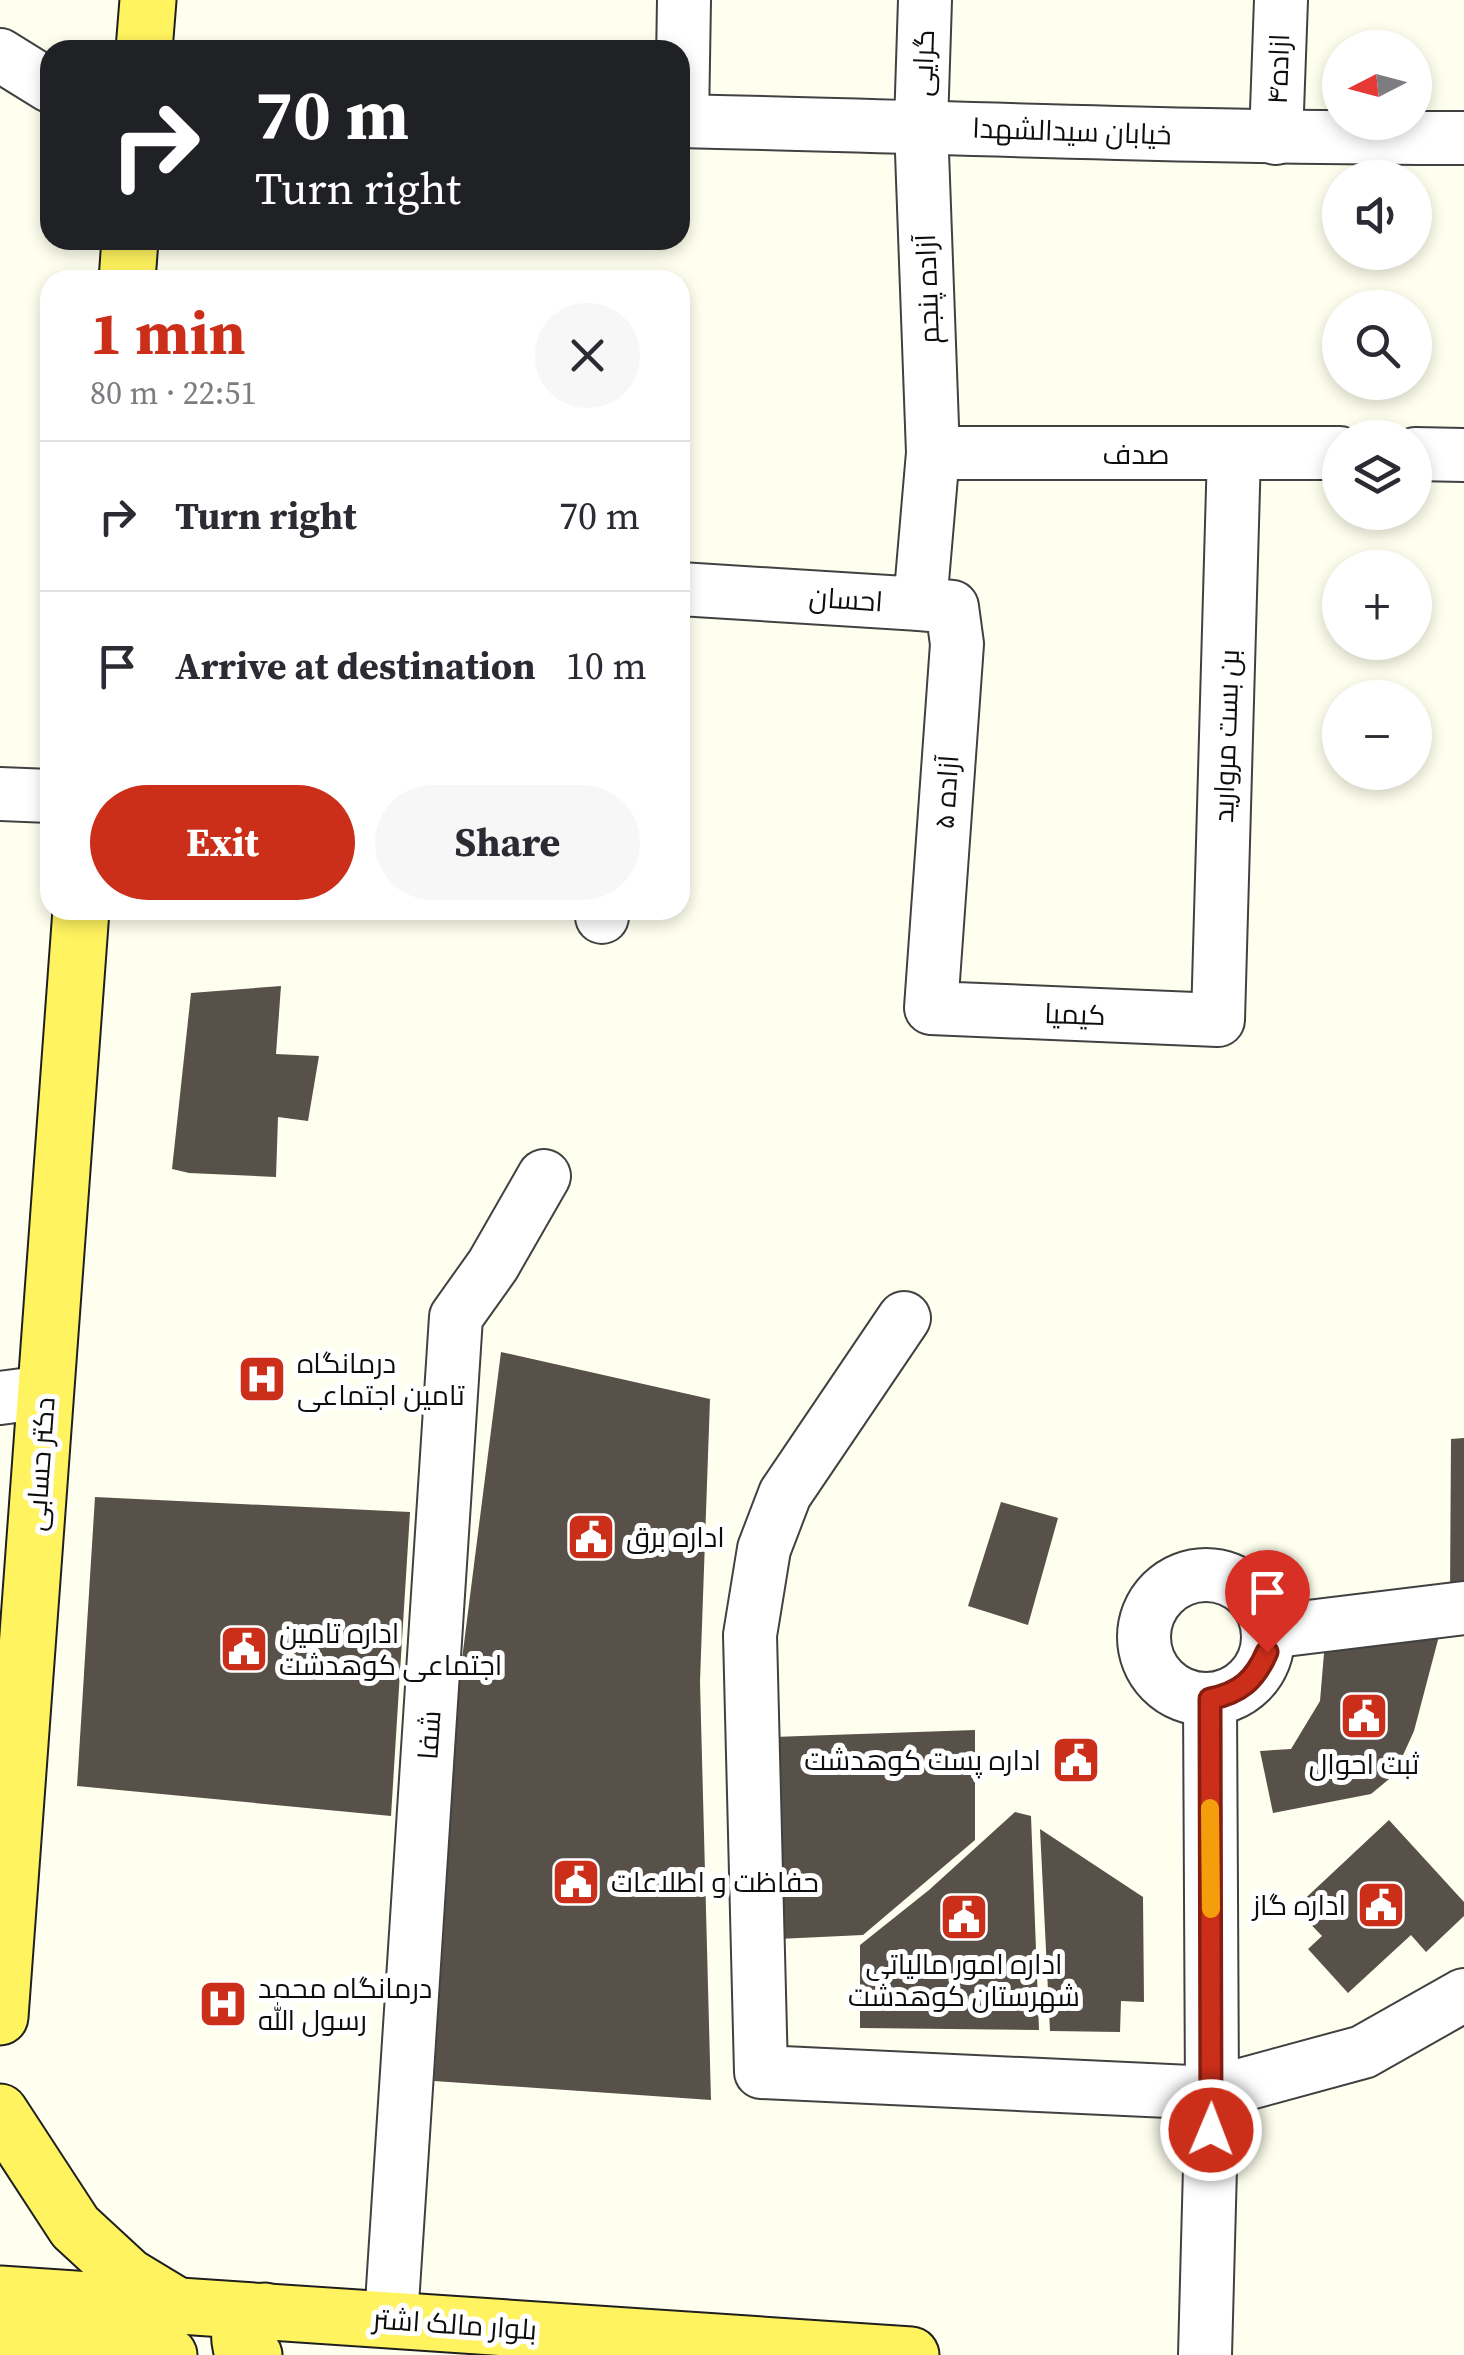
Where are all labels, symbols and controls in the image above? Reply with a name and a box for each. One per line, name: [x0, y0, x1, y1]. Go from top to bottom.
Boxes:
street label: گرایی: [903, 29, 943, 97]
north arrow: [1322, 30, 1432, 140]
map controls: [1322, 30, 1432, 790]
street label: ازاده۴: [1258, 33, 1298, 105]
text: 70 m: [255, 66, 409, 162]
icon: right: [90, 80, 220, 210]
street label: خیابان سیدالشهدا: [972, 109, 1172, 153]
text: Turn right: [255, 157, 461, 219]
button: sound: [1322, 160, 1432, 270]
street label: آزاده پنجم: [906, 233, 949, 345]
button: search: [1322, 290, 1432, 400]
text: 1 min: [90, 292, 246, 374]
button: close: [535, 303, 640, 408]
text: 80 m · 22:51: [90, 371, 256, 415]
button: layers: [1322, 420, 1432, 530]
street label: صدف: [1103, 435, 1169, 473]
icon: right: [90, 489, 145, 544]
text: Turn right: [175, 490, 357, 542]
text: 70 m: [559, 490, 640, 542]
button: +: [1322, 550, 1432, 660]
street label: احسان: [808, 577, 884, 621]
icon: arrive: [90, 639, 145, 694]
text: Arrive at destination: [175, 640, 536, 692]
text: 10 m: [566, 640, 647, 692]
street label: بن بست مروارید: [1204, 649, 1248, 823]
button: −: [1322, 680, 1432, 790]
street label: آزاده ۵: [924, 753, 968, 830]
button: Exit: [90, 785, 355, 900]
button: Share: [375, 785, 640, 900]
street label: کیمیا: [1044, 994, 1106, 1034]
place label: درمانگاه تامین اجتماعی: [297, 1344, 465, 1414]
hospital icon: درمانگاه تامین اجتماعی: [236, 1353, 288, 1405]
street label: دکتر حسابی: [16, 1396, 64, 1532]
public building icon: اداره برق: [565, 1511, 617, 1563]
place label: اداره برق: [626, 1518, 725, 1556]
pin: [1225, 1550, 1310, 1653]
icon: arrive: [1240, 1565, 1295, 1620]
place label: اداره تامین اجتماعی کوهدشت: [279, 1614, 502, 1684]
public building icon: اداره تامین اجتماعی کوهدشت: [218, 1623, 270, 1675]
public building icon: ثبت احوال: [1338, 1690, 1390, 1742]
street label: شفا: [408, 1709, 450, 1761]
public building icon: اداره پست کوهدشت: [1050, 1734, 1102, 1786]
place label: اداره پست کوهدشت: [804, 1741, 1041, 1779]
place label: ثبت احوال: [1309, 1745, 1420, 1783]
public building icon: حفاظت و اطلاعات: [550, 1856, 602, 1908]
place label: حفاظت و اطلاعات: [611, 1863, 819, 1901]
public building icon: اداره گاز: [1355, 1879, 1407, 1931]
place label: اداره گاز: [1251, 1886, 1346, 1924]
public building icon: اداره امور مالیاتی شهرستان کوهدشت: [938, 1891, 990, 1943]
place label: اداره امور مالیاتی شهرستان کوهدشت: [848, 1945, 1080, 2015]
place label: درمانگاه محمد رسول الله: [258, 1969, 432, 2039]
hospital icon: درمانگاه محمد رسول الله: [197, 1978, 249, 2030]
position arrow: [1159, 2078, 1263, 2182]
street label: بلوار مالک اشتر: [370, 2299, 538, 2349]

